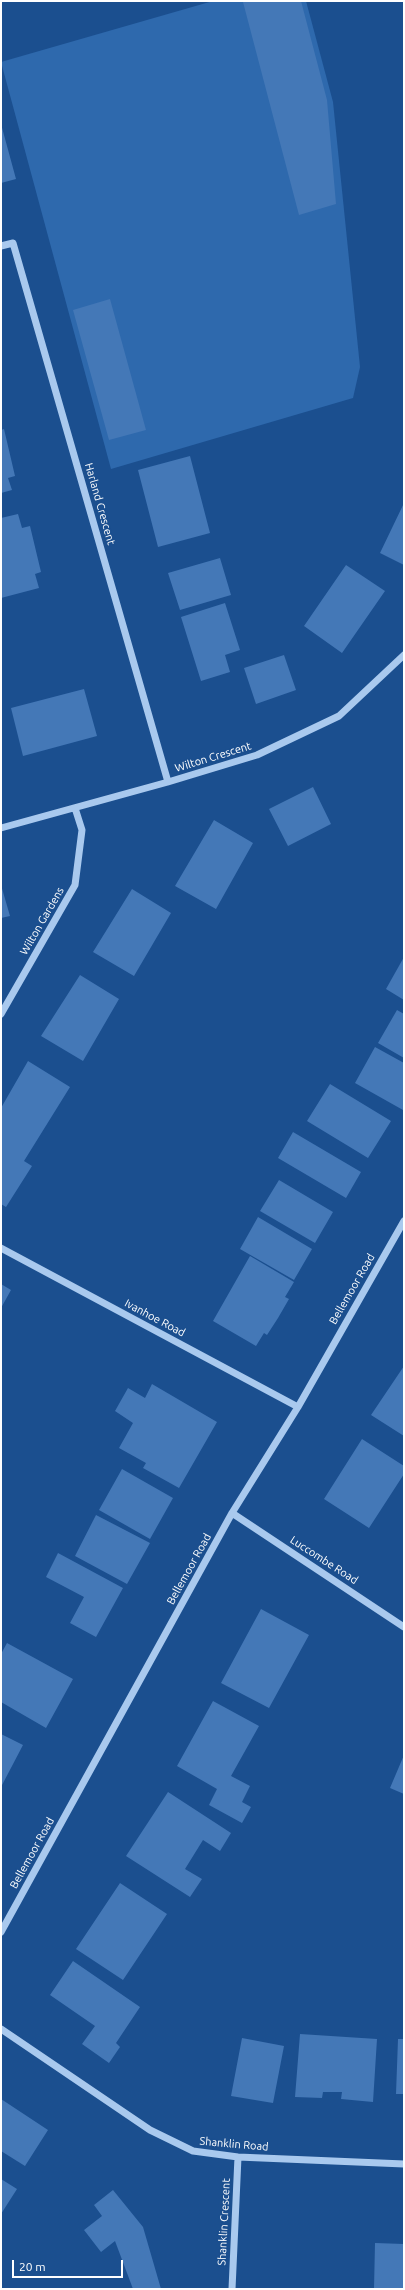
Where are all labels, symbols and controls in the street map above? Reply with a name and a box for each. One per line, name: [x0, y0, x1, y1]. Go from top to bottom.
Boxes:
street label: Harland Crescent: [82, 461, 118, 547]
street label: Wilton Crescent: [173, 739, 253, 775]
street label: Wilton Gardens: [17, 885, 67, 957]
street label: Bellemoor Road: [326, 1251, 378, 1327]
street label: Ivanhoe Road: [122, 1296, 188, 1340]
street label: Bellemoor Road: [164, 1531, 214, 1607]
street label: Luccombe Road: [288, 1533, 360, 1587]
street label: Bellemoor Road: [7, 1815, 57, 1891]
street label: Shanklin Road: [199, 2134, 269, 2154]
street label: Shanklin Crescent: [215, 2178, 233, 2266]
scale bar: [14, 2252, 125, 2278]
text: 20 m: [19, 2260, 46, 2273]

